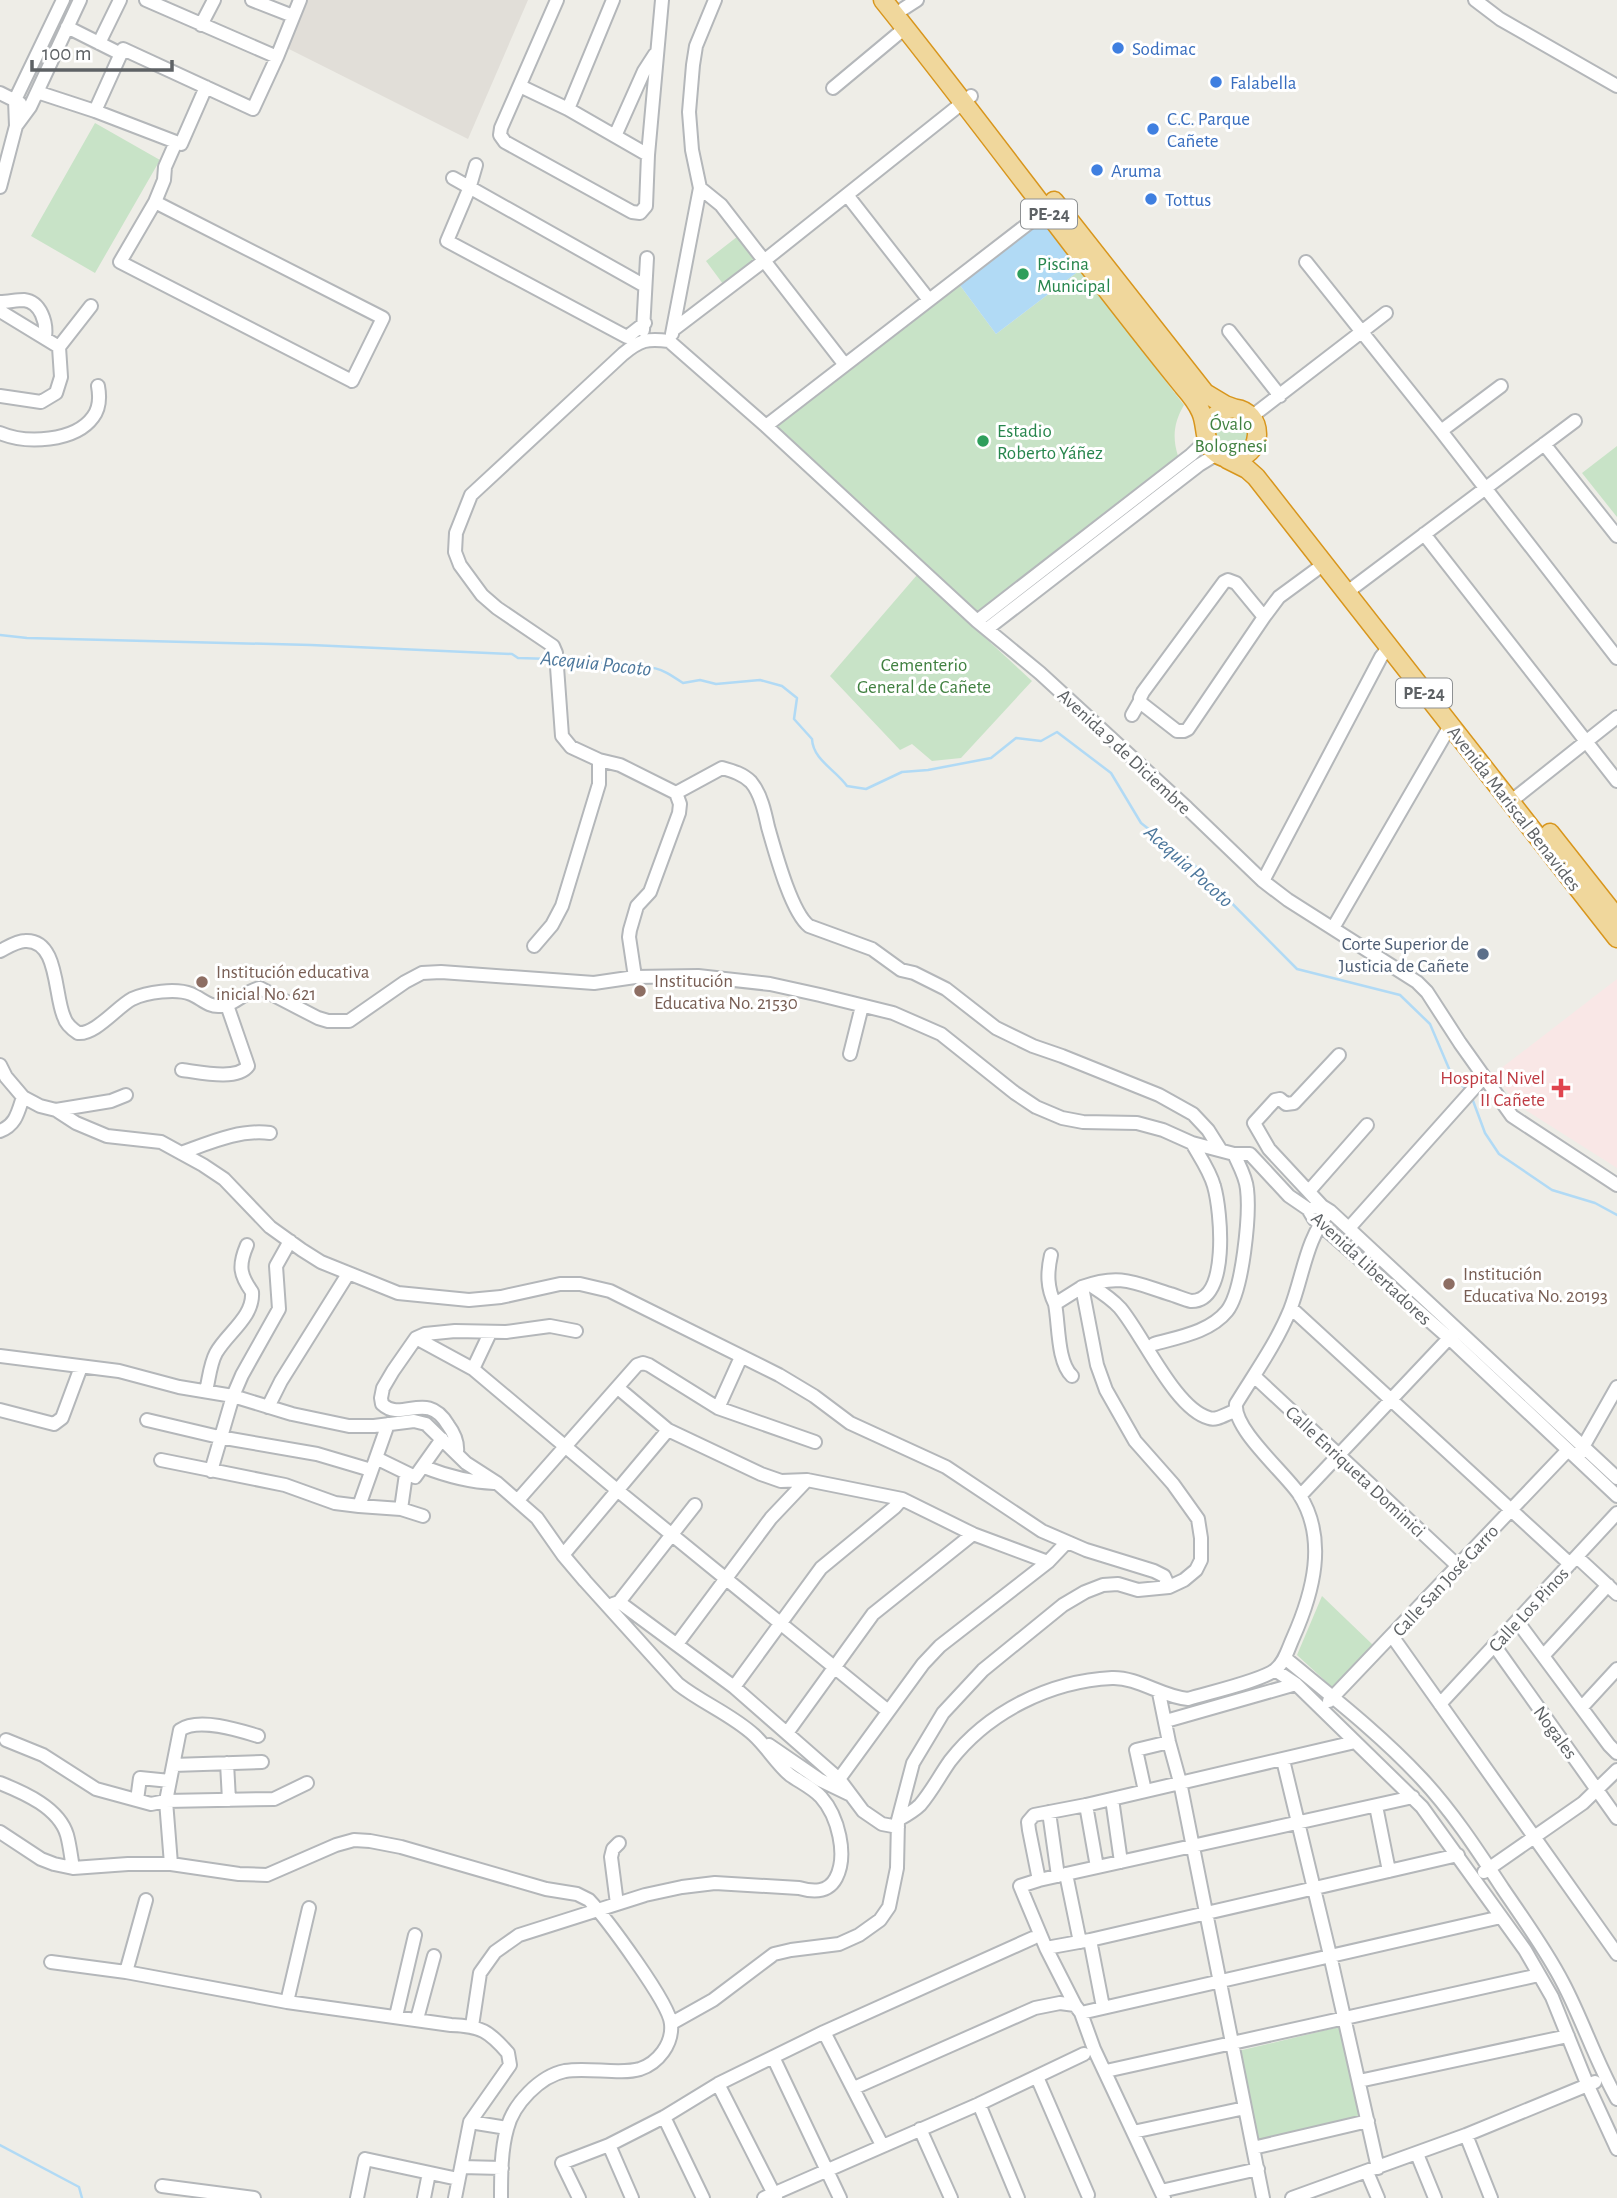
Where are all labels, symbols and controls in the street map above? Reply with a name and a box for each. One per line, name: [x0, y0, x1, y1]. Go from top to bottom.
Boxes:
scale bar: [32, 28, 172, 72]
marker: Sodimac: [1110, 40, 1126, 56]
place label: Sodimac: [1132, 40, 1196, 59]
text: 100 m: [42, 43, 92, 64]
marker: Falabella: [1208, 74, 1224, 90]
place label: Falabella: [1230, 74, 1297, 93]
place label: C.C. Parque Cañete: [1167, 110, 1250, 151]
marker: C.C. Parque Cañete: [1145, 121, 1161, 137]
marker: Aruma: [1089, 162, 1105, 178]
place label: Aruma: [1111, 162, 1162, 181]
marker: Tottus: [1143, 191, 1159, 207]
place label: Tottus: [1165, 191, 1211, 210]
road number: PE-24: [1021, 200, 1077, 229]
place label: Piscina Municipal: [1037, 255, 1111, 296]
marker: Piscina Municipal: [1015, 266, 1031, 282]
park label: Óvalo Bolognesi: [1195, 413, 1267, 456]
place label: Estadio Roberto Yáñez: [997, 422, 1103, 463]
marker: Estadio Roberto Yáñez: [975, 433, 991, 449]
water label: Acequia Pocoto: [538, 647, 652, 680]
park label: Cementerio General de Cañete: [857, 656, 991, 697]
road number: PE-24: [1396, 678, 1452, 708]
street label: Avenida 9 de Diciembre: [1054, 686, 1194, 818]
street label: Avenida Mariscal Benavides: [1444, 723, 1584, 895]
water label: Acequia Pocoto: [1140, 821, 1237, 911]
place label: Corte Superior de Justicia de Cañete: [1339, 935, 1469, 976]
marker: Corte Superior de Justicia de Cañete: [1475, 946, 1491, 962]
place label: Institución educativa inicial No. 621: [216, 963, 370, 1004]
place label: Institución Educativa No. 21530: [654, 972, 798, 1013]
marker: Institución educativa inicial No. 621: [194, 974, 210, 990]
marker: Institución Educativa No. 21530: [632, 983, 648, 999]
place label: Hospital Nivel II Cañete: [1440, 1069, 1545, 1110]
marker: Hospital Nivel II Cañete: [1551, 1078, 1571, 1098]
street label: Avenida Libertadores: [1307, 1209, 1435, 1329]
place label: Institución Educativa No. 20193: [1463, 1265, 1608, 1306]
marker: Institución Educativa No. 20193: [1441, 1276, 1457, 1292]
street label: Calle Enriqueta Dominici: [1282, 1403, 1428, 1541]
street label: Calle San José Garro: [1390, 1521, 1503, 1641]
street label: Calle Los Pinos: [1485, 1564, 1573, 1656]
street label: Nogales: [1529, 1703, 1580, 1763]

